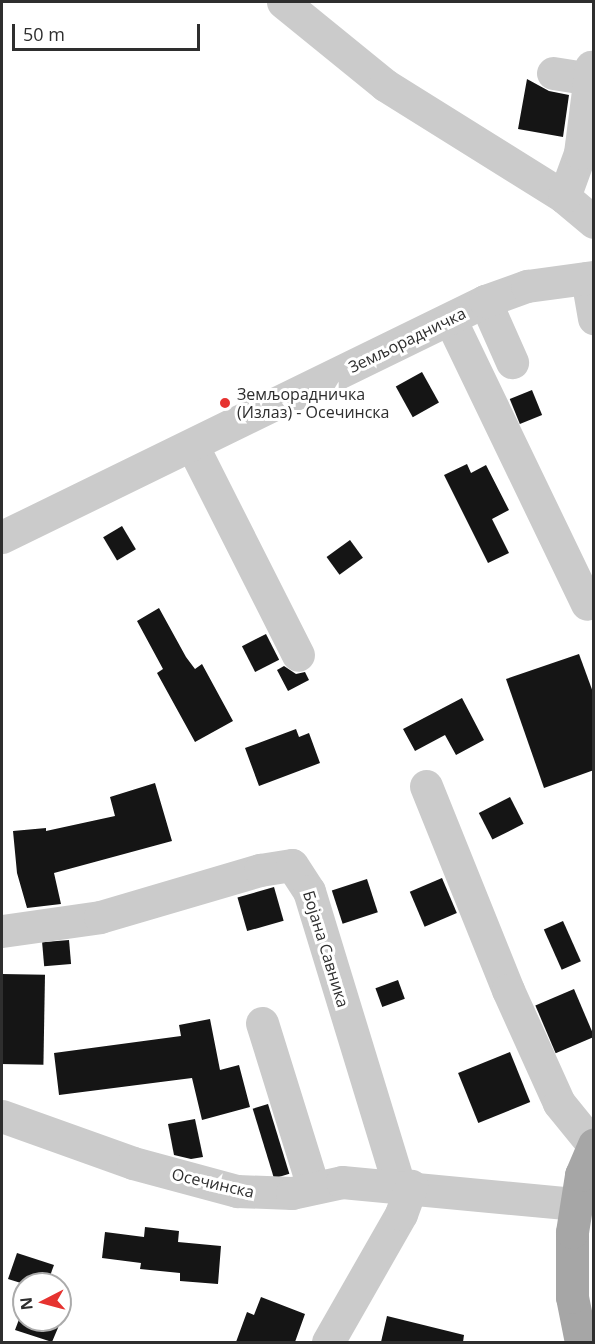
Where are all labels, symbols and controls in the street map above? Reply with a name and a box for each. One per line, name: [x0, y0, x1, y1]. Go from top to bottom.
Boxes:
scale bar: [15, 12, 202, 50]
text: 50 m: [23, 22, 65, 46]
street label: Земљорадничка: [345, 303, 469, 377]
place label: Земљорадничка (Излаз) - Осечинска: [237, 384, 389, 422]
marker: Земљорадничка (Излаз) - Осечинска: [218, 396, 232, 410]
street label: Бојана Савника: [299, 888, 353, 1010]
street label: Осечинска: [170, 1164, 256, 1202]
north arrow: [12, 1272, 72, 1332]
text: N: [14, 1296, 38, 1311]

